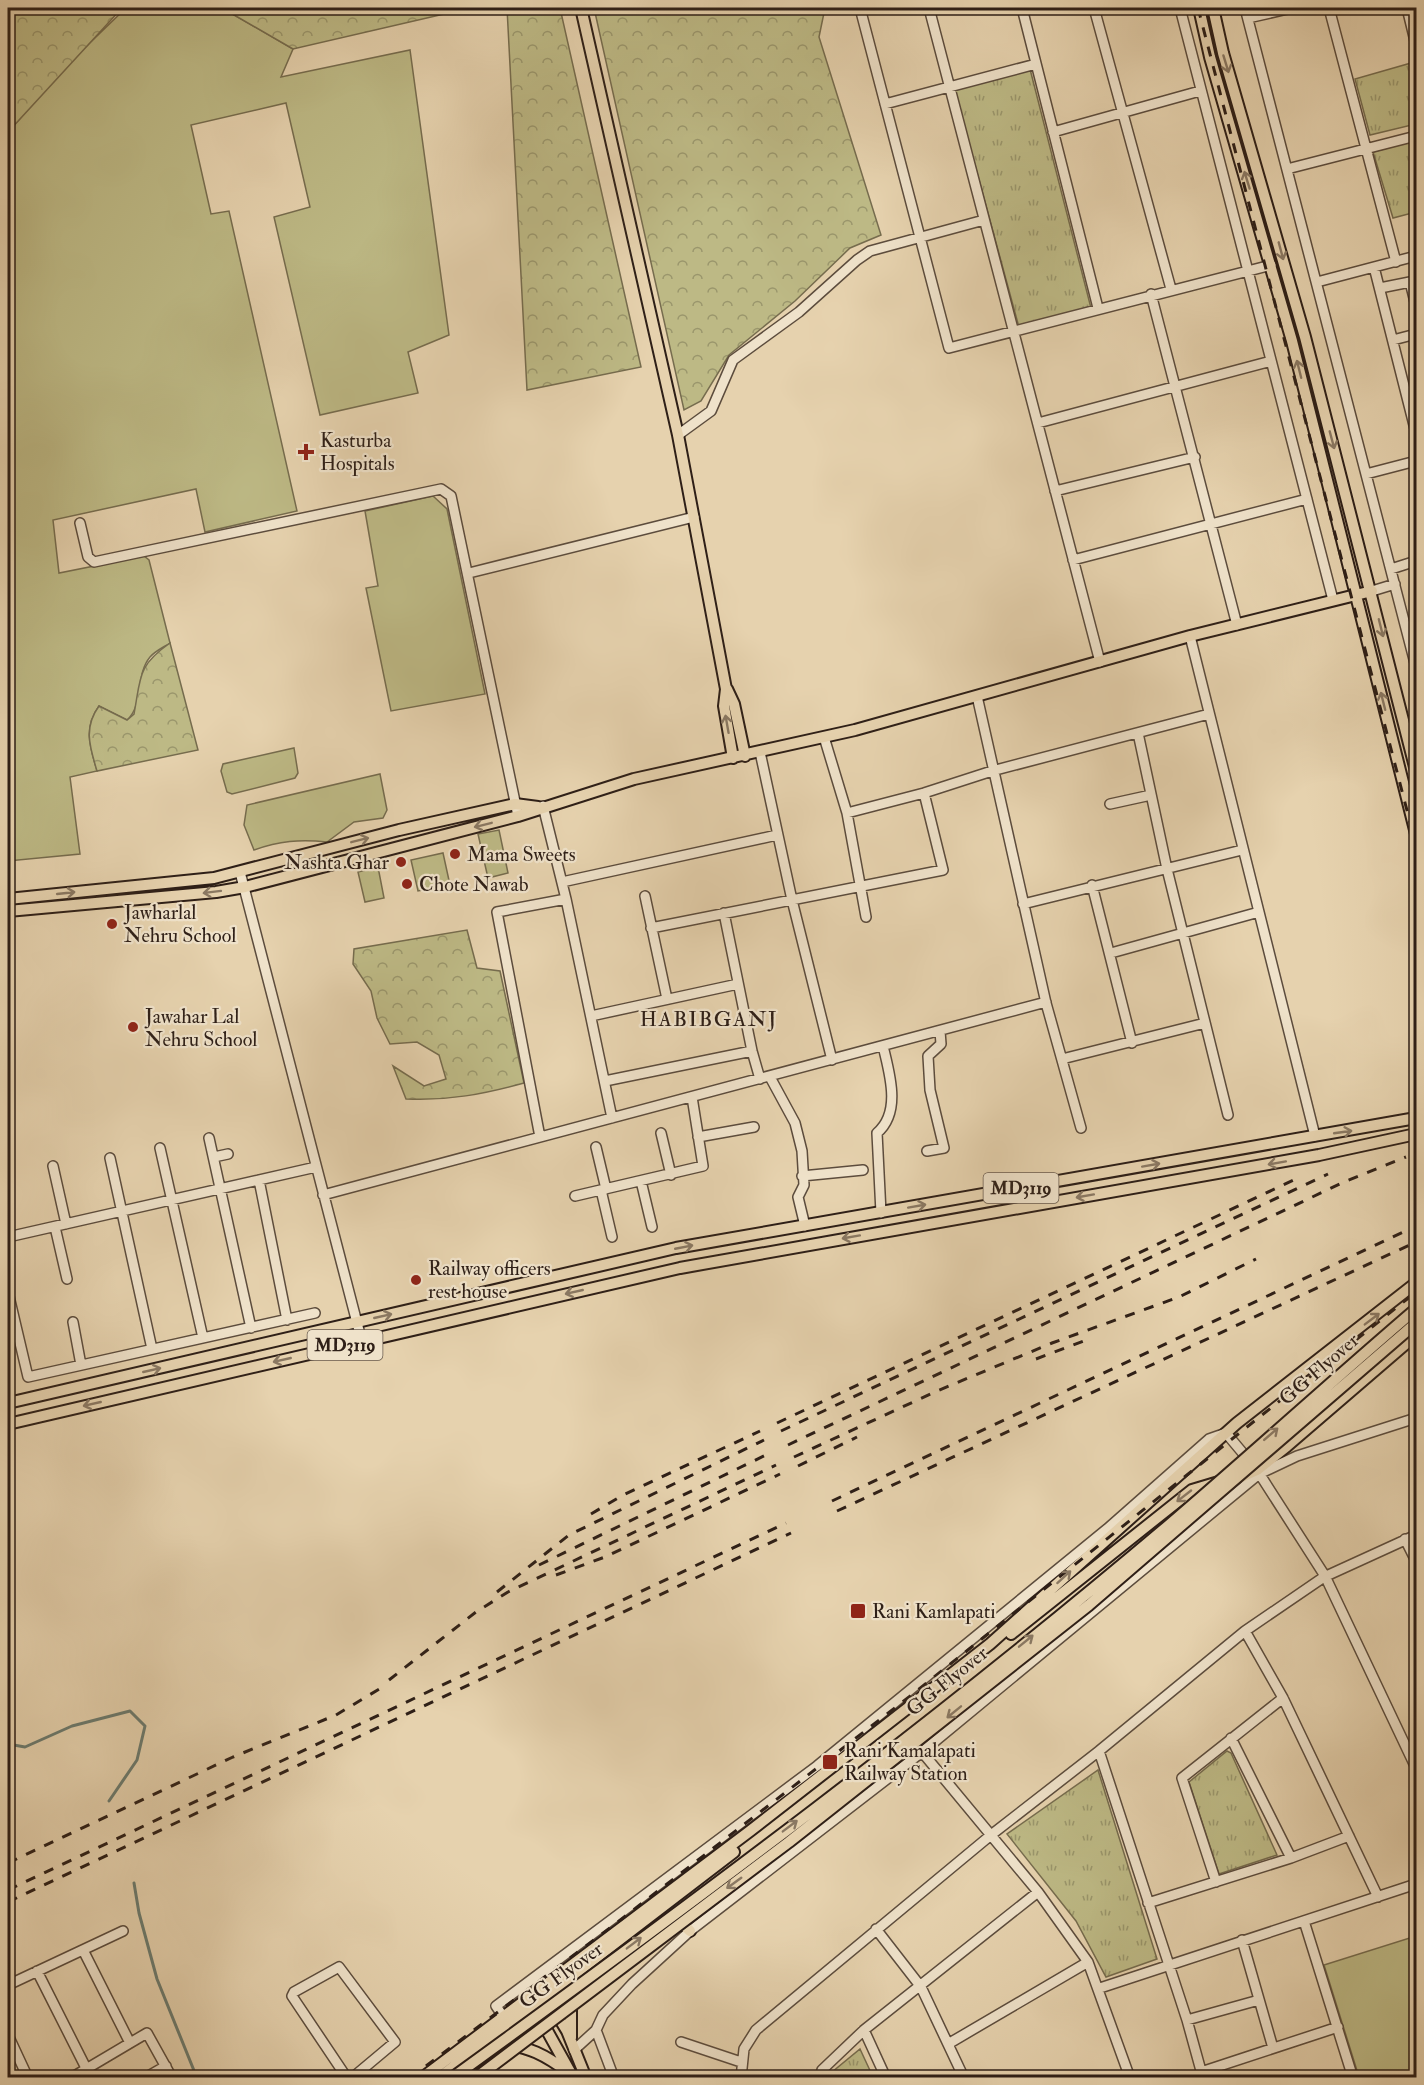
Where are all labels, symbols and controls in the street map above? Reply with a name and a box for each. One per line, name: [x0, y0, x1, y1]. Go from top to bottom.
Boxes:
one-way arrow: [1221, 54, 1232, 73]
one-way arrow: [1241, 171, 1252, 190]
one-way arrow: [1276, 242, 1288, 261]
one-way arrow: [1292, 359, 1304, 378]
place label: Kasturba Hospitals: [320, 428, 395, 477]
one-way arrow: [1326, 430, 1338, 449]
marker: Kasturba Hospitals: [297, 443, 315, 461]
one-way arrow: [1375, 619, 1387, 638]
one-way arrow: [1377, 692, 1388, 711]
one-way arrow: [722, 714, 733, 734]
one-way arrow: [474, 820, 493, 832]
one-way arrow: [350, 833, 369, 845]
place label: Mama Sweets: [467, 842, 576, 867]
marker: Mama Sweets: [448, 847, 462, 861]
place label: Nashta Ghar: [284, 850, 390, 875]
marker: Nashta Ghar: [394, 855, 408, 869]
place label: Chote Nawab: [419, 872, 529, 897]
marker: Chote Nawab: [400, 877, 414, 891]
one-way arrow: [55, 887, 75, 898]
one-way arrow: [203, 887, 222, 898]
place label: Jawharlal Nehru School: [123, 900, 236, 948]
marker: Jawharlal Nehru School: [105, 917, 119, 931]
place label: Jawahar Lal Nehru School: [144, 1004, 257, 1052]
district label: HABIBGANJ: [640, 1006, 778, 1033]
marker: Jawahar Lal Nehru School: [126, 1020, 140, 1034]
one-way arrow: [1332, 1126, 1352, 1137]
one-way arrow: [1268, 1158, 1287, 1169]
one-way arrow: [1140, 1159, 1160, 1170]
road number: MD3119: [984, 1173, 1058, 1203]
one-way arrow: [1076, 1191, 1095, 1202]
one-way arrow: [907, 1200, 926, 1211]
one-way arrow: [842, 1232, 862, 1243]
one-way arrow: [673, 1241, 693, 1252]
place label: Railway officers rest house: [428, 1256, 551, 1304]
marker: Railway officers rest house: [409, 1273, 423, 1287]
one-way arrow: [565, 1287, 584, 1299]
one-way arrow: [373, 1310, 392, 1322]
one-way arrow: [1363, 1313, 1379, 1325]
street label: GG Flyover: [1274, 1327, 1365, 1411]
road number: MD3119: [308, 1330, 382, 1360]
one-way arrow: [273, 1355, 292, 1367]
one-way arrow: [142, 1364, 162, 1375]
one-way arrow: [83, 1399, 102, 1411]
one-way arrow: [1263, 1427, 1278, 1441]
one-way arrow: [1176, 1490, 1192, 1503]
one-way arrow: [1057, 1570, 1072, 1584]
place label: Rani Kamlapati: [872, 1599, 996, 1625]
marker: Rani Kamlapati: [849, 1602, 867, 1620]
one-way arrow: [1018, 1634, 1033, 1648]
street label: GG Flyover: [901, 1640, 993, 1721]
one-way arrow: [947, 1706, 963, 1719]
place label: Rani Kamalapati Railway Station: [844, 1738, 976, 1786]
marker: Rani Kamalapati Railway Station: [821, 1753, 839, 1771]
one-way arrow: [782, 1820, 798, 1833]
one-way arrow: [726, 1877, 742, 1889]
street label: GG Flyover: [514, 1936, 608, 2014]
one-way arrow: [626, 1937, 642, 1950]

